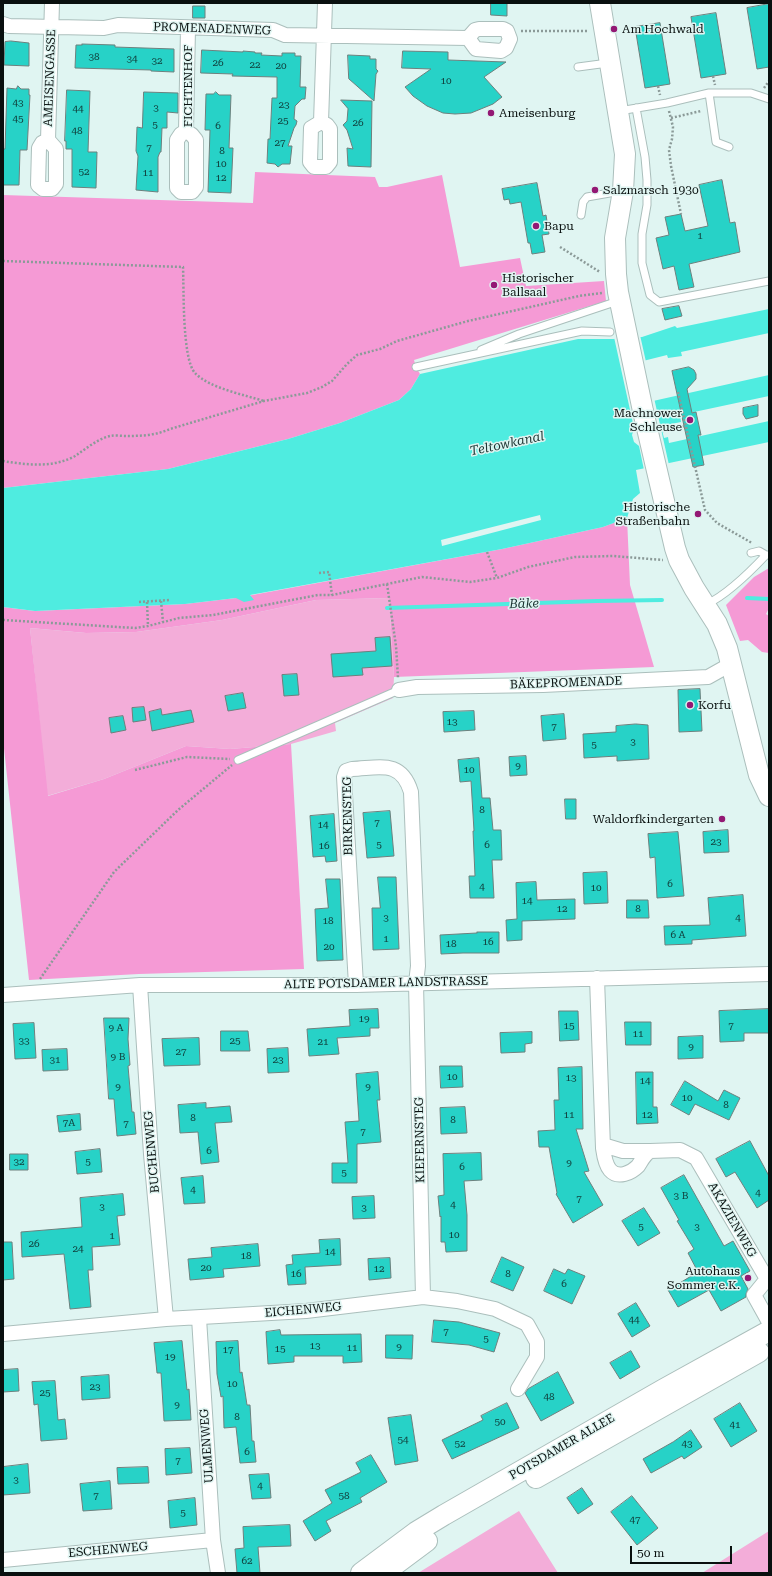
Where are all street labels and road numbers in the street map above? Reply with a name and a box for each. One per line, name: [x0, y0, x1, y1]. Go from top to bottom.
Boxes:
street label: PROMENADENWEG: [153, 20, 271, 38]
street label: AMEISENGASSE: [41, 29, 59, 127]
street label: FICHTENHOF: [181, 45, 195, 127]
street label: BÄKEPROMENADE: [510, 674, 622, 692]
street label: BIRKENSTEG: [340, 776, 356, 856]
street label: ALTE POTSDAMER LANDSTRASSE: [284, 974, 488, 992]
street label: KIEFERNSTEG: [412, 1097, 428, 1183]
street label: BUCHENWEG: [141, 1110, 163, 1194]
street label: AKAZIENWEG: [705, 1180, 759, 1260]
street label: EICHENWEG: [264, 1299, 342, 1321]
street label: ULMENWEG: [197, 1408, 217, 1484]
street label: POTSDAMER ALLEE: [507, 1411, 617, 1483]
street label: ESCHENWEG: [68, 1539, 148, 1561]

